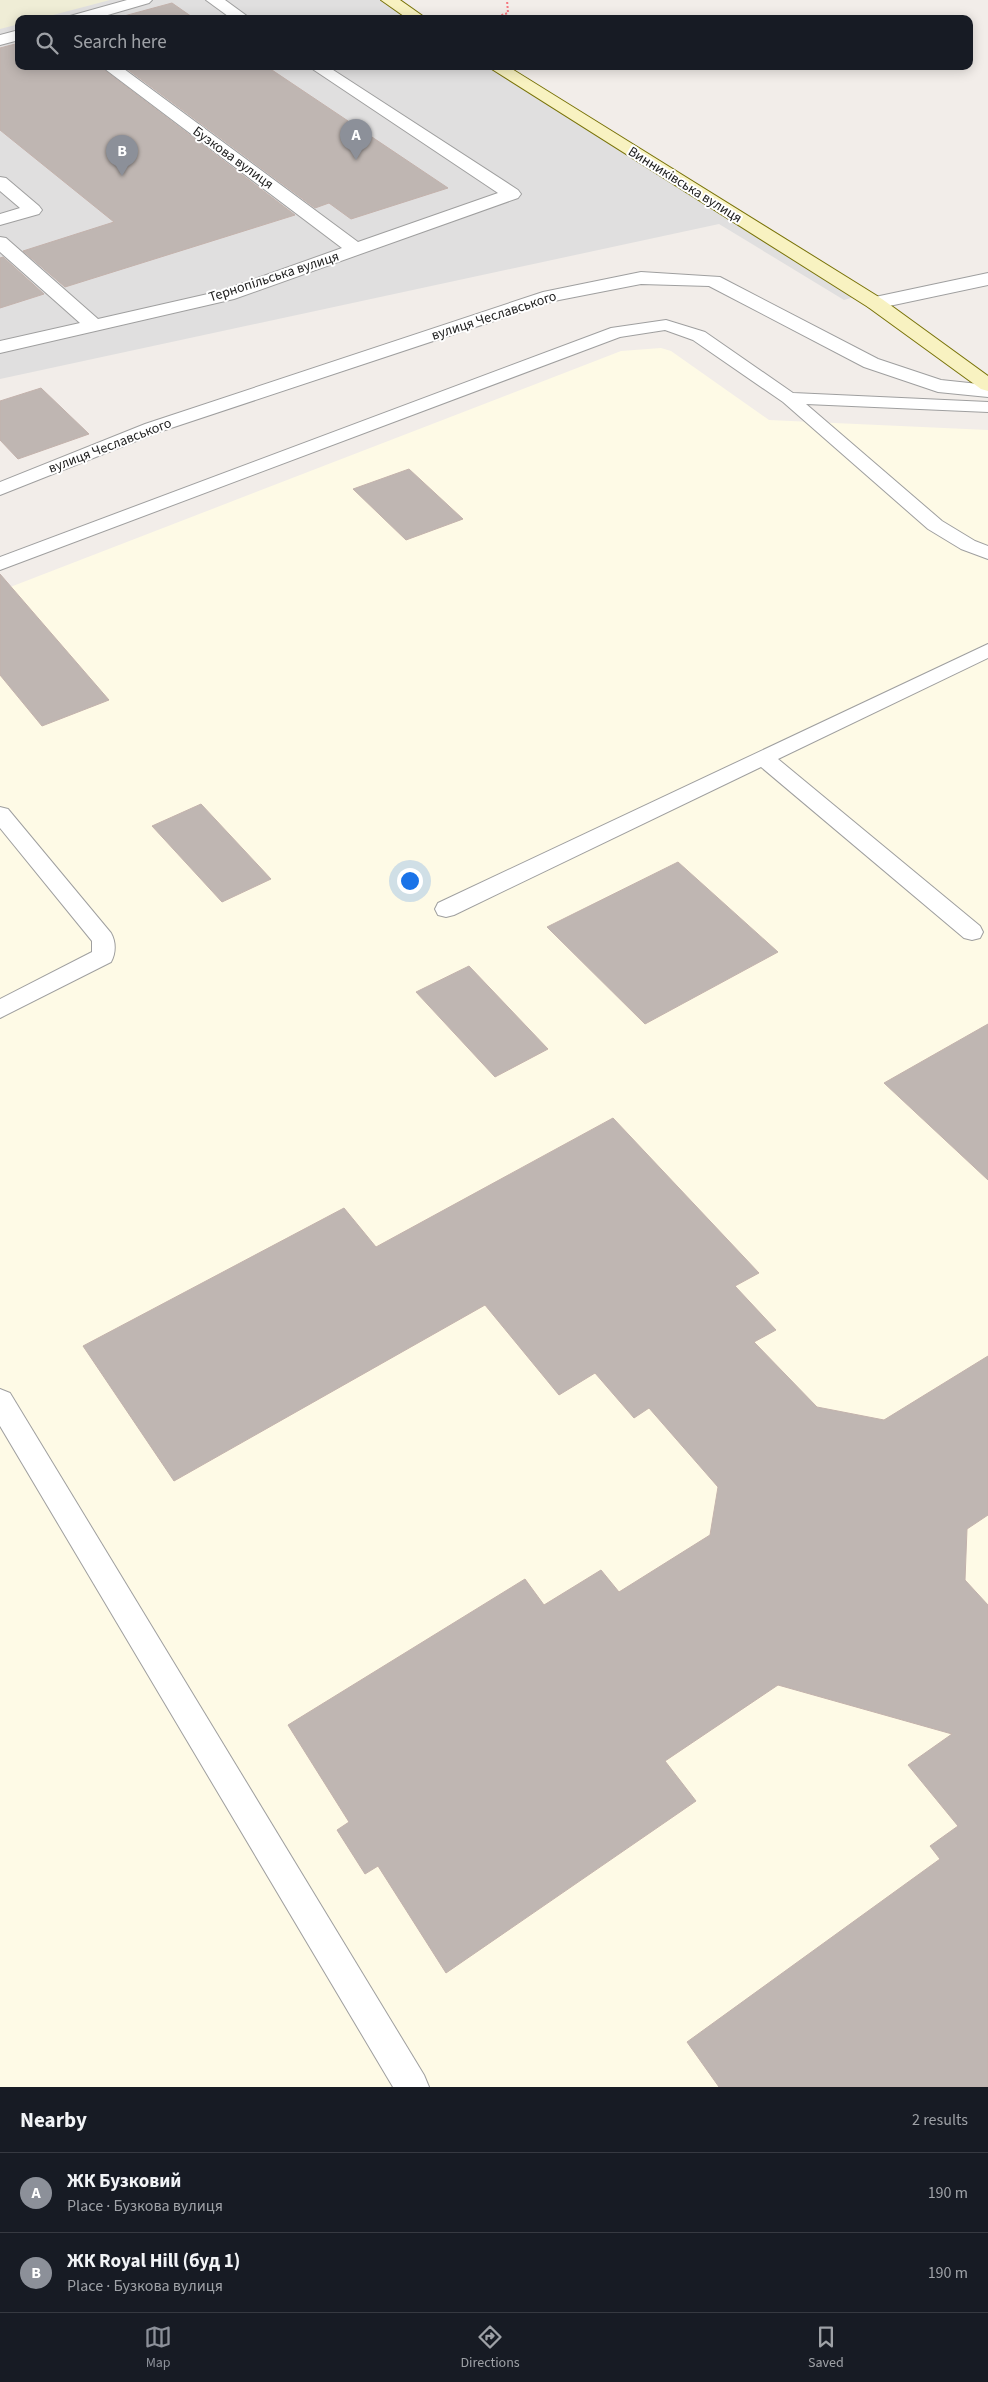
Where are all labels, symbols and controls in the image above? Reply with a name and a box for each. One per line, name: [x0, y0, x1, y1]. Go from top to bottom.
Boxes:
search box: [15, 15, 973, 70]
icon: search: [33, 29, 61, 57]
text: Search here: [73, 29, 167, 56]
pin: A: [340, 119, 372, 160]
street label: Бузкова вулиця: [188, 122, 278, 194]
pin: B: [106, 135, 138, 176]
street label: Винниківська вулиця: [624, 142, 746, 228]
street label: Тернопільська вулиця: [206, 246, 342, 308]
street label: вулиця Чеславського: [429, 286, 559, 346]
street label: вулиця Чеславського: [46, 413, 174, 479]
your location: [397, 868, 423, 894]
text: Nearby: [20, 2105, 87, 2135]
text: 2 results: [912, 2109, 968, 2131]
text: ЖК Бузковий: [67, 2168, 181, 2195]
text: A: [31, 2182, 41, 2204]
text: 190 m: [928, 2182, 968, 2204]
text: Place · Бузкова вулиця: [67, 2195, 223, 2217]
text: ЖК Royal Hill (буд 1): [67, 2248, 240, 2275]
text: B: [31, 2262, 41, 2284]
text: 190 m: [928, 2262, 968, 2284]
text: Place · Бузкова вулиця: [67, 2275, 223, 2297]
tab: Map: [144, 2323, 172, 2373]
tab: Directions: [460, 2323, 520, 2373]
tab: Saved: [808, 2323, 844, 2373]

